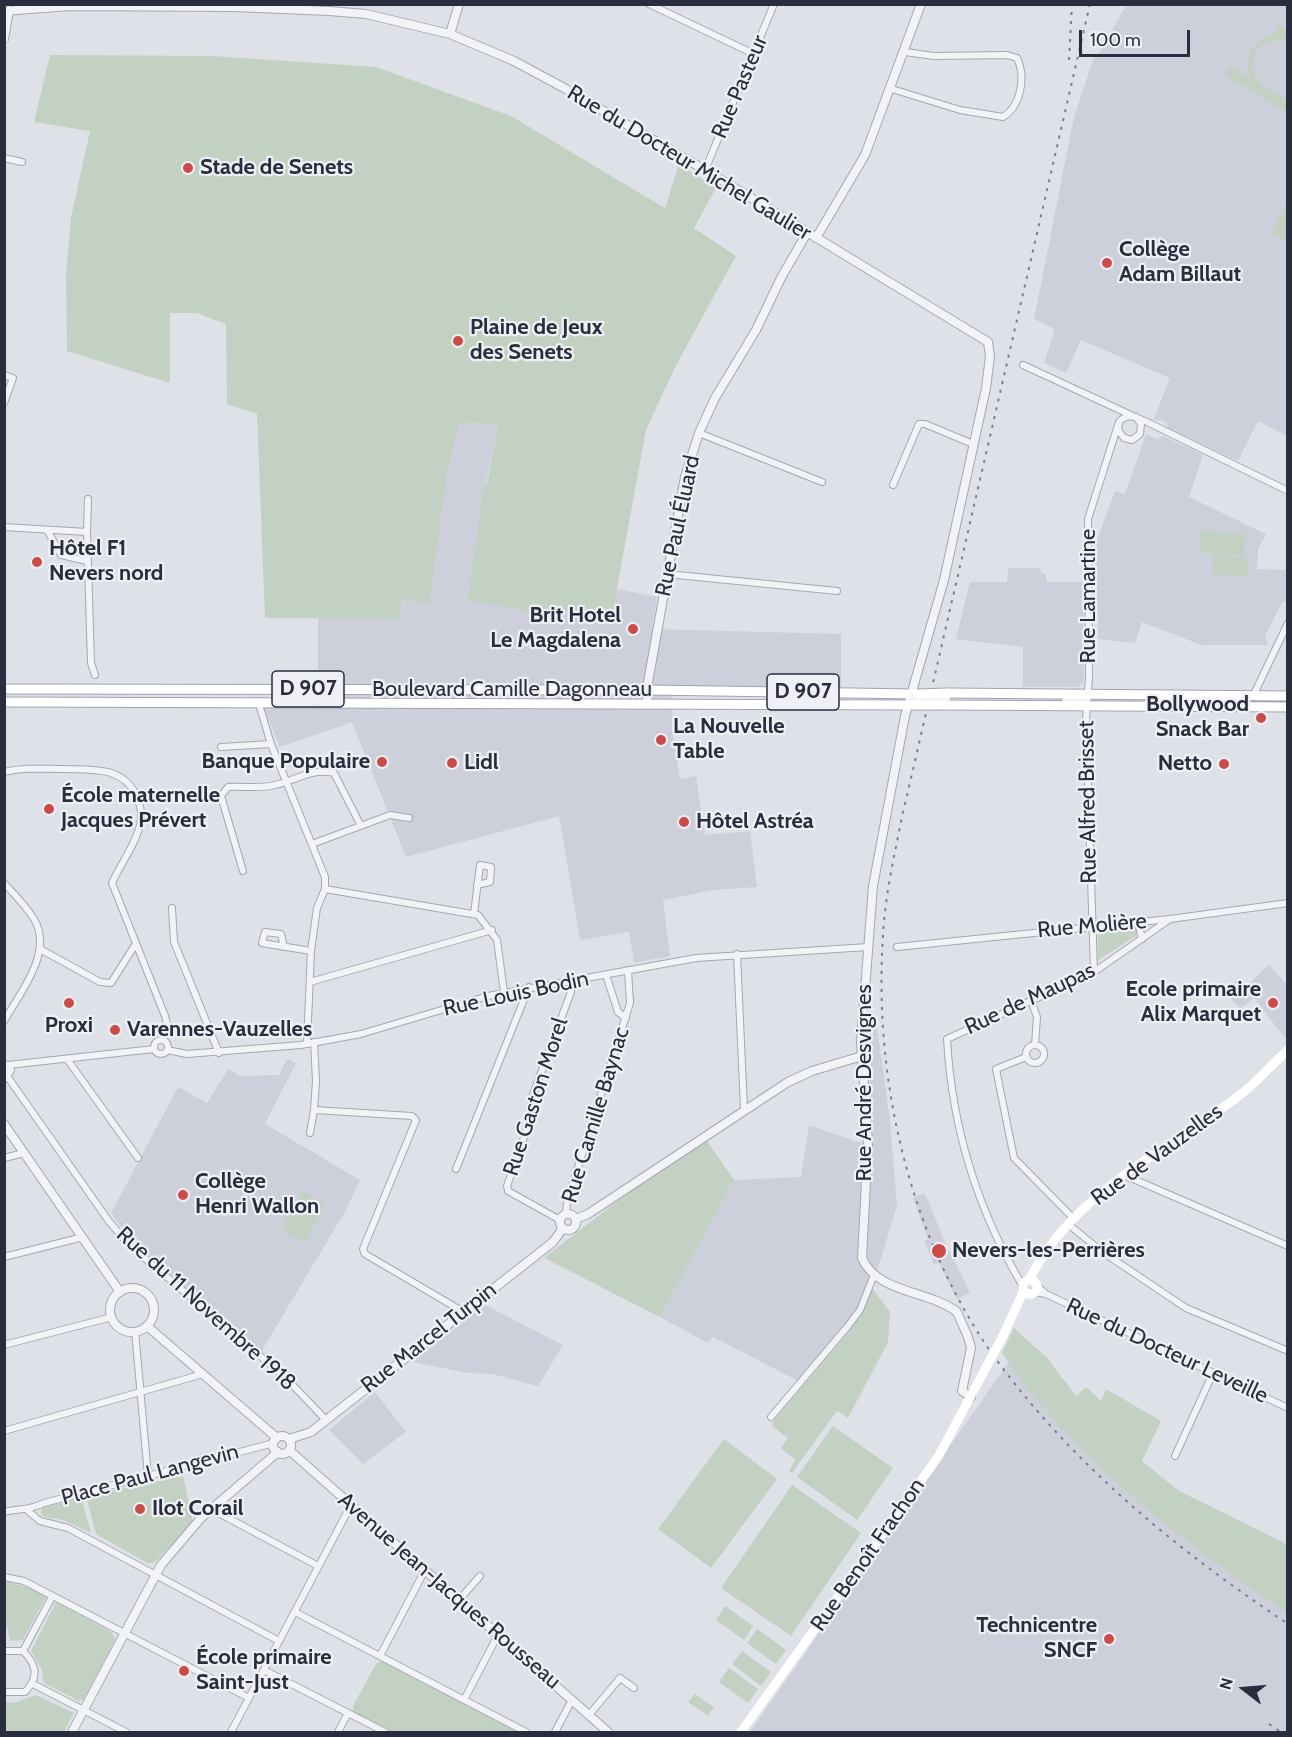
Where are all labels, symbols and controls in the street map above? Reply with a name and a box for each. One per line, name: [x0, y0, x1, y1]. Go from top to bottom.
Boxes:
scale bar: [1082, 18, 1193, 56]
text: 100 m: [1090, 29, 1141, 51]
street label: Rue Pasteur: [706, 31, 774, 143]
street label: Rue du Docteur Michel Gaulier: [562, 80, 816, 246]
place label: Stade de Senets: [200, 155, 353, 181]
marker: Stade de Senets: [181, 161, 195, 175]
place label: Collège Adam Billaut: [1119, 237, 1241, 288]
marker: Collège Adam Billaut: [1100, 256, 1114, 270]
place label: Plaine de Jeux des Senets: [470, 315, 602, 366]
marker: Plaine de Jeux des Senets: [451, 334, 465, 348]
street label: Rue Paul Éluard: [650, 453, 706, 599]
street label: Rue Lamartine: [1076, 529, 1102, 663]
place label: Hôtel F1 Nevers nord: [49, 536, 163, 588]
marker: Hôtel F1 Nevers nord: [30, 555, 44, 569]
place label: Brit Hotel Le Magdalena: [490, 603, 621, 654]
marker: Brit Hotel Le Magdalena: [626, 622, 640, 636]
road number: D 907: [272, 671, 344, 707]
road number: D 907: [767, 674, 839, 710]
street label: Boulevard Camille Dagonneau: [372, 677, 652, 703]
place label: Bollywood Snack Bar: [1146, 692, 1249, 744]
marker: Bollywood Snack Bar: [1254, 711, 1268, 725]
place label: La Nouvelle Table: [673, 714, 785, 766]
street label: Rue Alfred Brisset: [1073, 720, 1103, 884]
marker: La Nouvelle Table: [654, 733, 668, 747]
place label: Banque Populaire: [202, 749, 370, 775]
place label: Lidl: [464, 750, 499, 776]
place label: Netto: [1158, 751, 1212, 777]
marker: Banque Populaire: [375, 755, 389, 769]
marker: Lidl: [445, 756, 459, 770]
marker: Netto: [1217, 757, 1231, 771]
place label: École maternelle Jacques Prévert: [61, 783, 220, 834]
marker: École maternelle Jacques Prévert: [42, 802, 56, 816]
place label: Hôtel Astréa: [696, 809, 814, 835]
marker: Hôtel Astréa: [677, 815, 691, 829]
street label: Rue Molière: [1036, 908, 1148, 944]
street label: Rue de Maupas: [961, 957, 1099, 1041]
street label: Rue Louis Bodin: [441, 966, 591, 1022]
place label: Ecole primaire Alix Marquet: [1125, 977, 1261, 1028]
street label: Rue André Desvignes: [852, 984, 878, 1182]
marker: Proxi: [62, 996, 76, 1010]
marker: Ecole primaire Alix Marquet: [1266, 996, 1280, 1010]
place label: Proxi: [45, 1013, 93, 1039]
street label: Rue Gaston Morel: [498, 1015, 574, 1179]
place label: Varennes-Vauzelles: [127, 1017, 312, 1043]
marker: Varennes-Vauzelles: [108, 1023, 122, 1037]
street label: Rue Camille Baynac: [557, 1024, 635, 1206]
street label: Rue de Vauzelles: [1086, 1099, 1228, 1211]
place label: Collège Henri Wallon: [195, 1169, 319, 1220]
marker: Collège Henri Wallon: [176, 1188, 190, 1202]
street label: Rue du 11 Novembre 1918: [111, 1221, 301, 1397]
place label: Nevers-les-Perrières: [952, 1238, 1145, 1264]
marker: Nevers-les-Perrières: [930, 1242, 948, 1260]
street label: Rue Marcel Turpin: [356, 1277, 502, 1399]
street label: Rue du Docteur Leveille: [1062, 1293, 1272, 1409]
street label: Place Paul Langevin: [58, 1439, 242, 1511]
street label: Rue Benoît Frachon: [805, 1473, 931, 1637]
street label: Avenue Jean-Jacques Rousseau: [332, 1487, 566, 1695]
place label: Ilot Corail: [152, 1496, 243, 1522]
marker: Ilot Corail: [133, 1502, 147, 1516]
place label: Technicentre SNCF: [976, 1613, 1097, 1664]
marker: Technicentre SNCF: [1102, 1632, 1116, 1646]
place label: École primaire Saint-Just: [196, 1645, 332, 1696]
north arrow: [1214, 1659, 1274, 1719]
marker: École primaire Saint-Just: [177, 1664, 191, 1678]
text: N: [1216, 1676, 1237, 1692]

